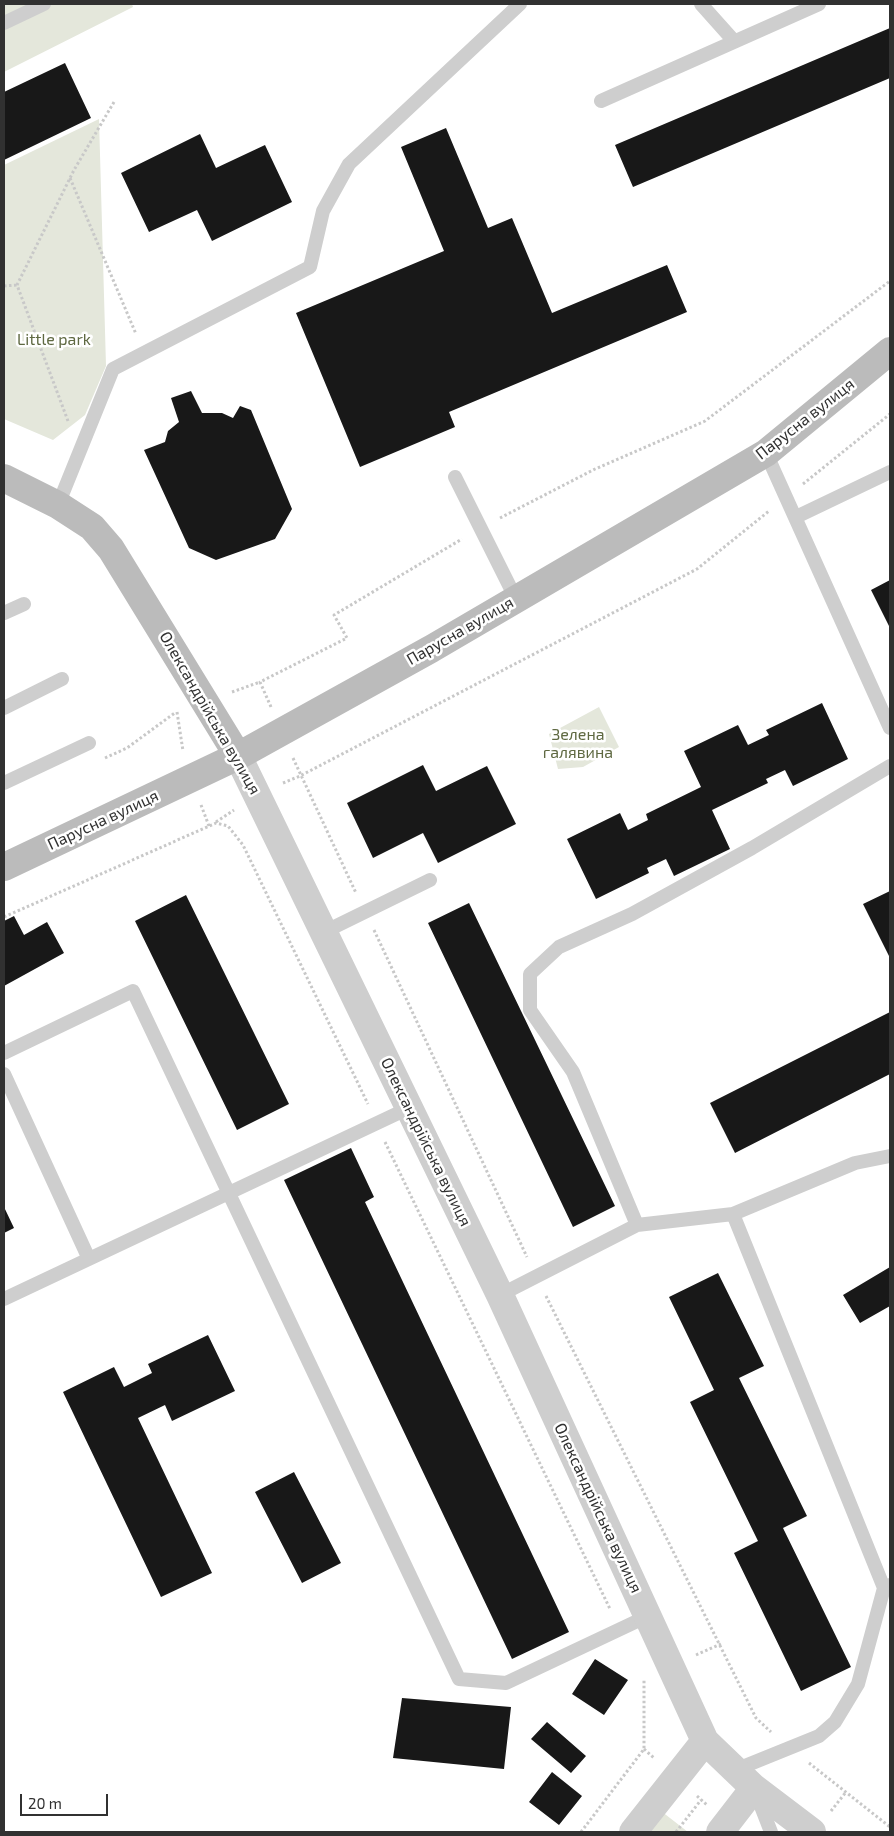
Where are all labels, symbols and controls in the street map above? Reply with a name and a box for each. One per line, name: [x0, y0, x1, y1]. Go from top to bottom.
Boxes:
park label: Little park: [17, 330, 91, 350]
street label: Парусна вулиця: [752, 374, 858, 464]
street label: Парусна вулиця: [403, 593, 517, 669]
street label: Олександрійська вулиця: [155, 628, 265, 798]
park label: Зелена галявина: [543, 725, 613, 763]
street label: Парусна вулиця: [45, 786, 161, 854]
street label: Олександрійська вулиця: [377, 1055, 475, 1229]
street label: Олександрійська вулиця: [550, 1420, 646, 1596]
scale bar: [22, 1784, 110, 1816]
text: 20 m: [28, 1794, 62, 1812]

